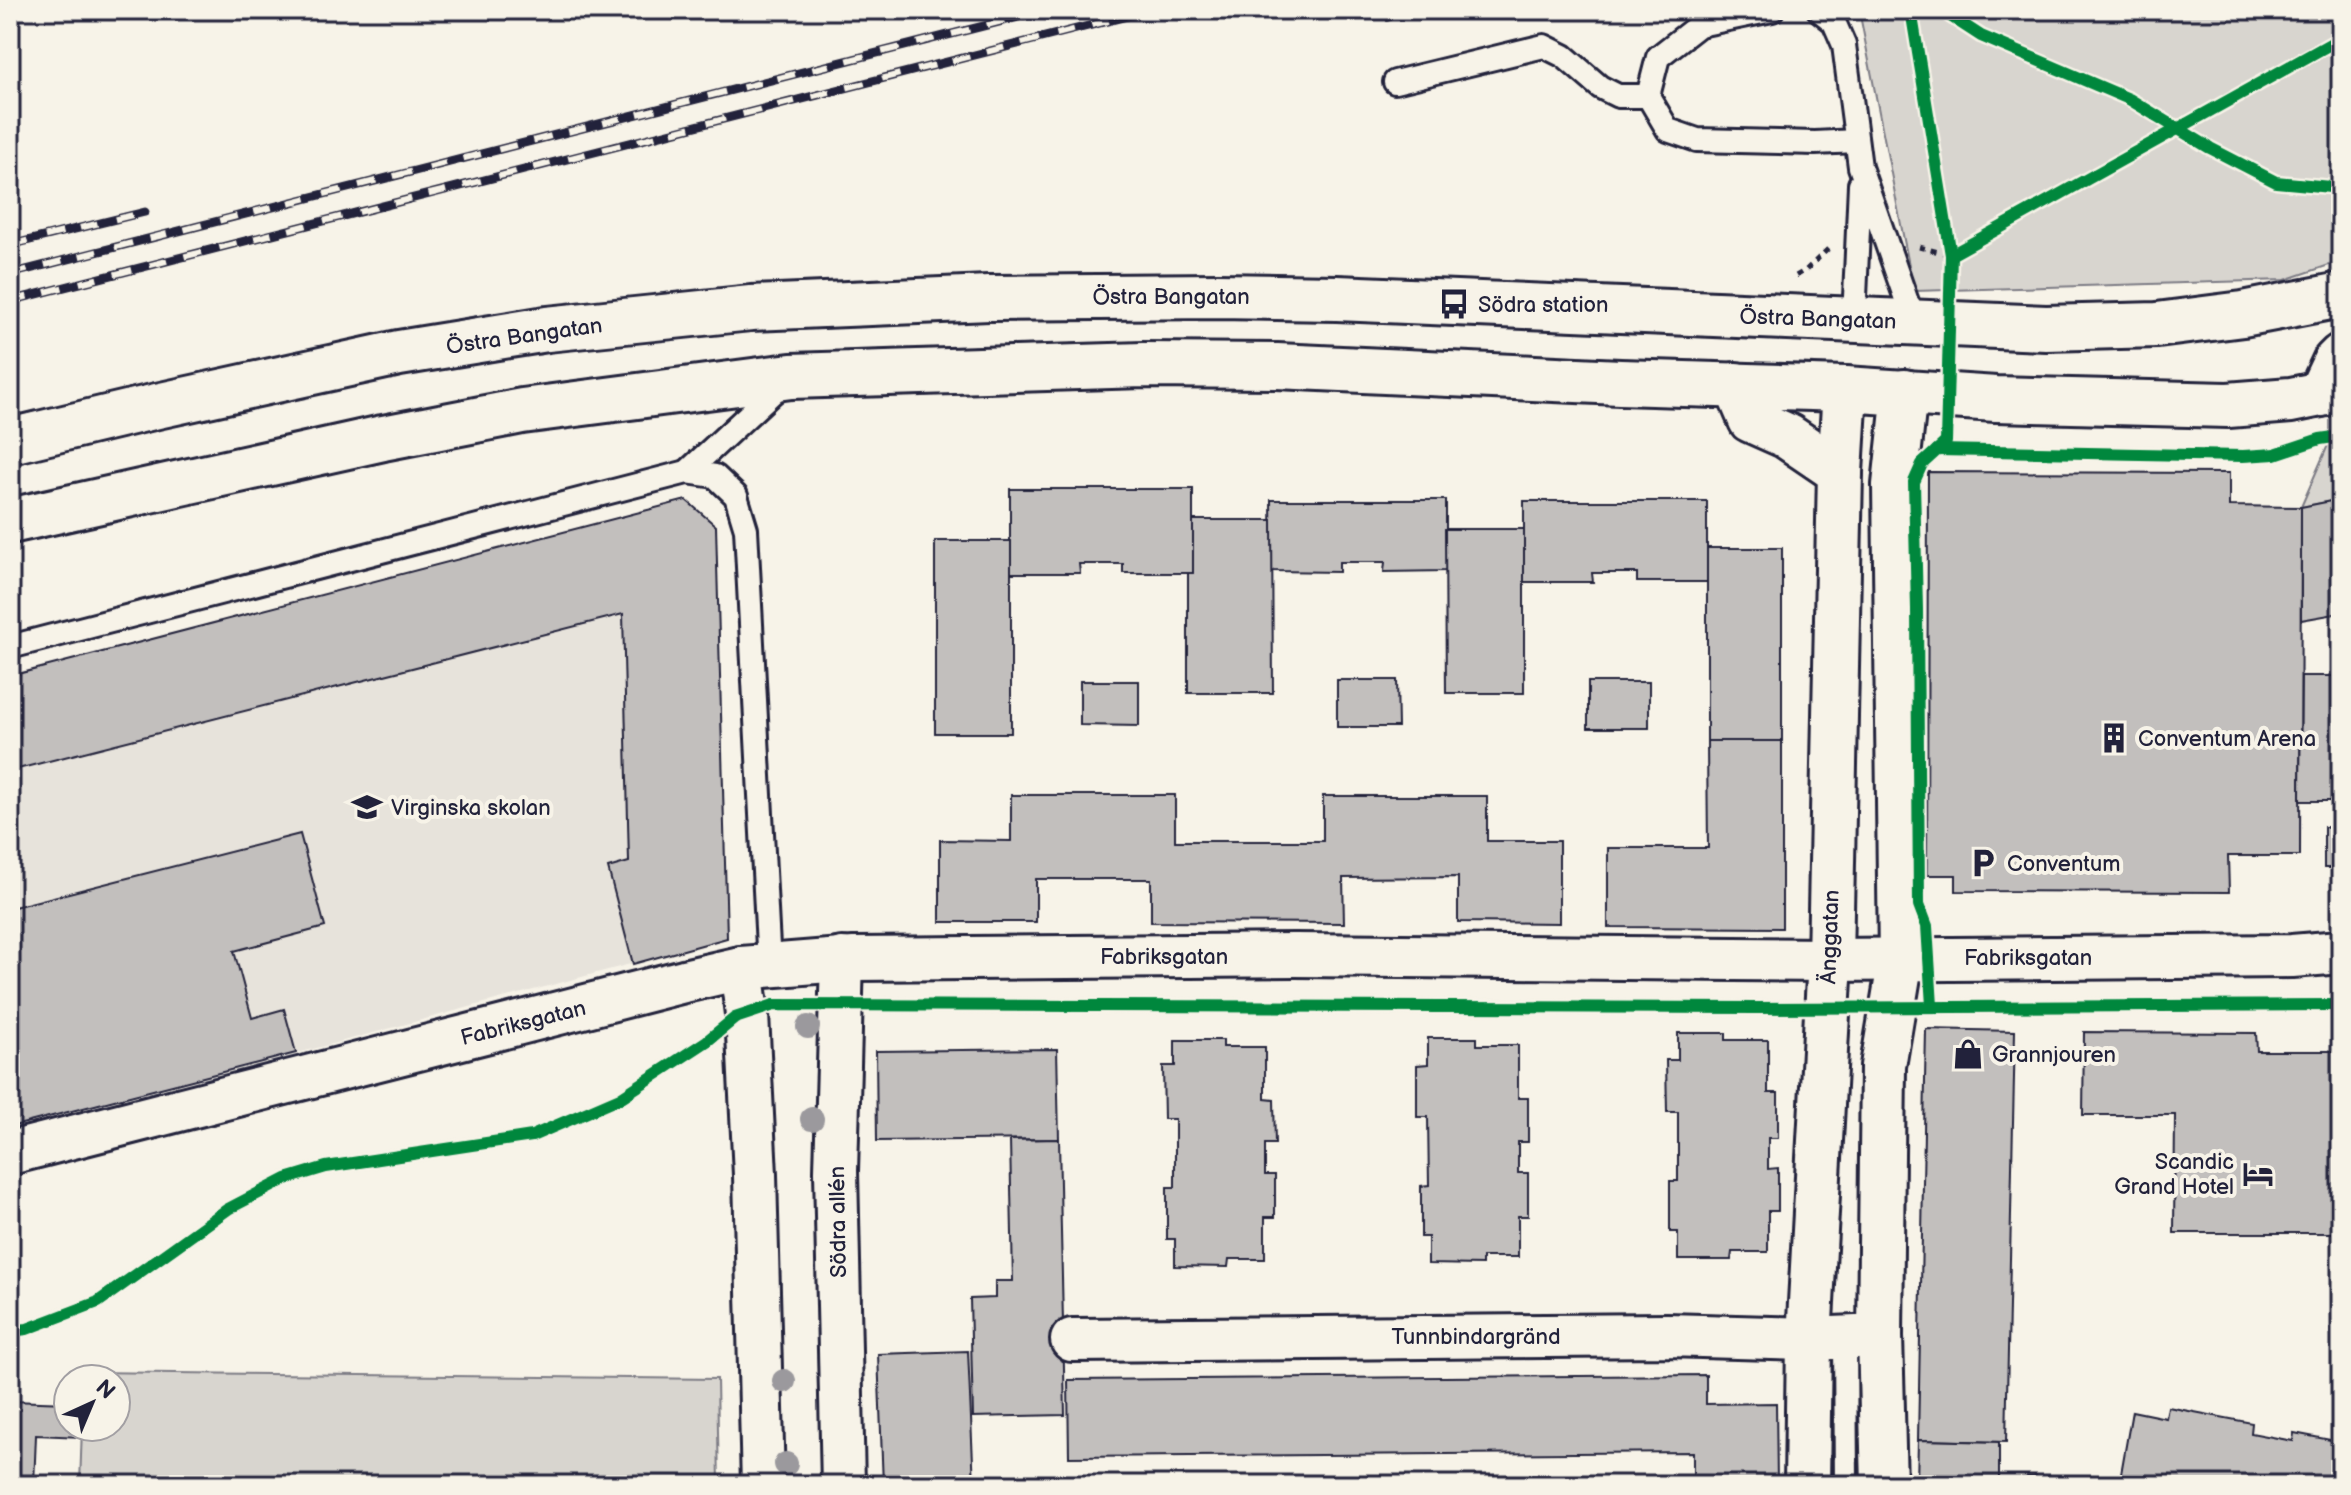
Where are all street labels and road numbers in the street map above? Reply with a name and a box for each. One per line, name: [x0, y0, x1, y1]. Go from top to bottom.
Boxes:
street label: Östra Bangatan: [1092, 283, 1250, 311]
street label: Östra Bangatan: [1739, 302, 1897, 336]
street label: Östra Bangatan: [444, 311, 604, 361]
street label: Änggatan: [1815, 889, 1846, 985]
street label: Fabriksgatan: [1100, 944, 1228, 971]
street label: Fabriksgatan: [1964, 945, 2092, 972]
street label: Fabriksgatan: [458, 995, 589, 1052]
street label: Södra allén: [824, 1166, 853, 1278]
street label: Tunnbindargränd: [1391, 1324, 1561, 1351]

